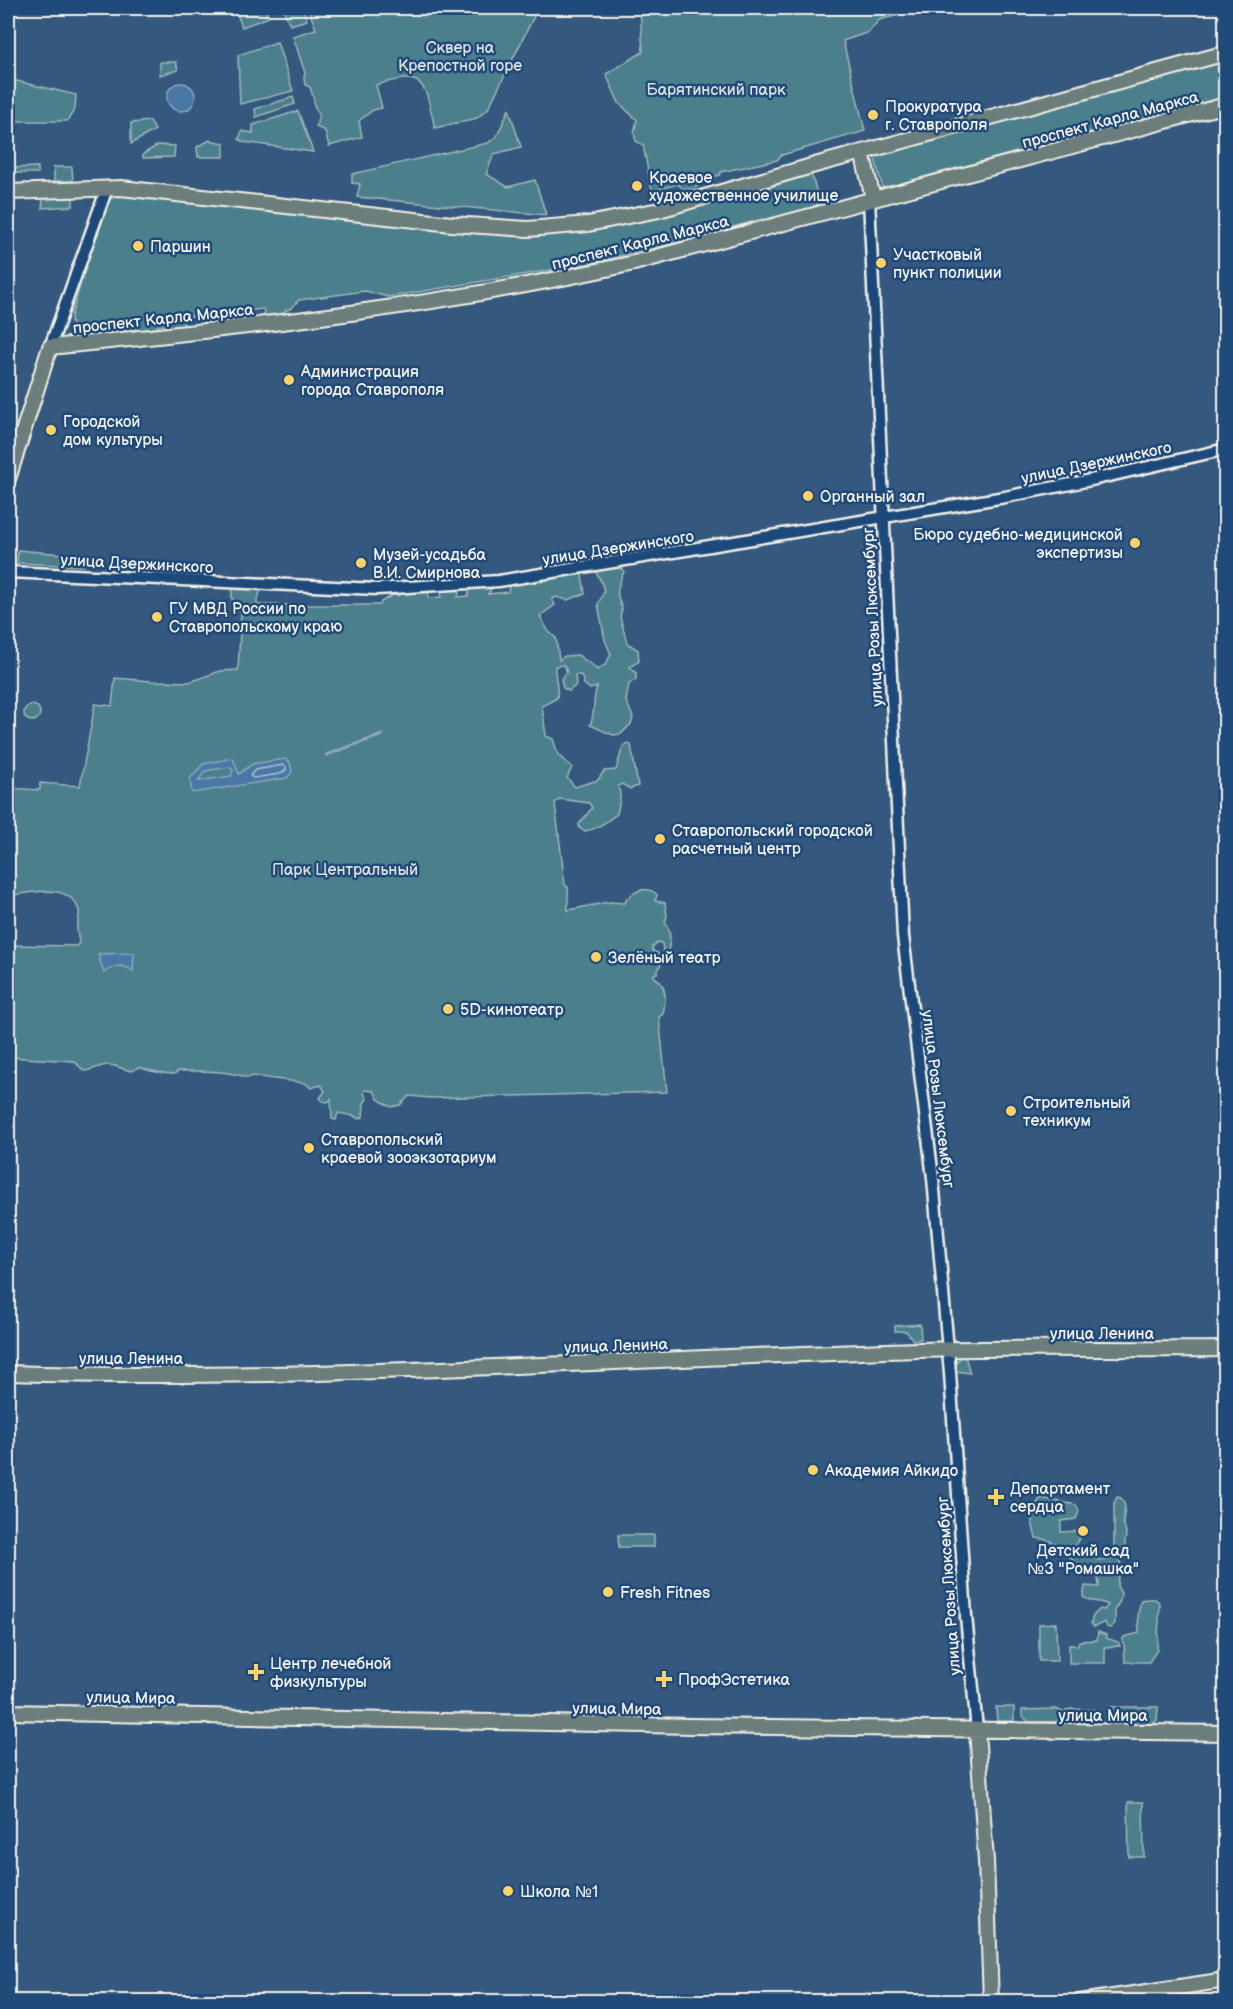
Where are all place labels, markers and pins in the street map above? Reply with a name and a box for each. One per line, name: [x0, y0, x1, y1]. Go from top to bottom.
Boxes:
place label: Прокуратура г. Ставрополя: [885, 98, 987, 135]
marker: Прокуратура г. Ставрополя: [866, 108, 880, 122]
place label: Краевое художественное училище: [649, 169, 838, 206]
marker: Краевое художественное училище: [630, 179, 644, 193]
place label: Паршин: [150, 238, 211, 257]
marker: Паршин: [131, 239, 145, 253]
place label: Участковый пункт полиции: [893, 246, 1002, 283]
marker: Участковый пункт полиции: [874, 256, 888, 270]
place label: Администрация города Ставрополя: [300, 363, 444, 400]
marker: Администрация города Ставрополя: [282, 373, 296, 387]
place label: Городской дом культуры: [63, 413, 163, 450]
marker: Городской дом культуры: [44, 423, 58, 437]
place label: Органный зал: [820, 488, 925, 507]
marker: Органный зал: [801, 489, 815, 503]
place label: Бюро судебно-медицинской экспертизы: [913, 526, 1123, 563]
marker: Бюро судебно-медицинской экспертизы: [1128, 536, 1142, 550]
place label: Музей-усадьба В.И. Смирнова: [373, 546, 486, 583]
marker: Музей-усадьба В.И. Смирнова: [354, 556, 368, 570]
place label: ГУ МВД России по Ставропольскому краю: [169, 600, 342, 637]
marker: ГУ МВД России по Ставропольскому краю: [150, 610, 164, 624]
place label: Ставропольский городской расчетный центр: [672, 822, 873, 859]
marker: Ставропольский городской расчетный центр: [653, 832, 667, 846]
place label: Зелёный театр: [608, 949, 720, 968]
marker: Зелёный театр: [589, 950, 603, 964]
place label: 5D-кинотеатр: [460, 1001, 564, 1020]
marker: 5D-кинотеатр: [441, 1002, 455, 1016]
place label: Строительный техникум: [1023, 1094, 1131, 1131]
marker: Строительный техникум: [1004, 1104, 1018, 1118]
place label: Ставропольский краевой зооэкзотариум: [321, 1131, 496, 1168]
marker: Ставропольский краевой зооэкзотариум: [302, 1141, 316, 1155]
place label: Академия Айкидо: [824, 1462, 958, 1481]
marker: Академия Айкидо: [806, 1463, 820, 1477]
place label: Департамент сердца: [1010, 1480, 1111, 1517]
marker: Департамент сердца: [987, 1488, 1005, 1506]
marker: Детский сад №3 "Ромашка": [1076, 1524, 1090, 1538]
place label: Детский сад №3 "Ромашка": [1027, 1542, 1139, 1579]
place label: Fresh Fitnes: [620, 1584, 710, 1603]
marker: Fresh Fitnes: [601, 1585, 615, 1599]
place label: Центр лечебной физкультуры: [270, 1655, 392, 1692]
marker: Центр лечебной физкультуры: [247, 1663, 265, 1681]
marker: ПрофЭстетика: [655, 1670, 673, 1688]
place label: ПрофЭстетика: [678, 1671, 790, 1690]
place label: Школа №1: [520, 1883, 598, 1902]
marker: Школа №1: [501, 1884, 515, 1898]

